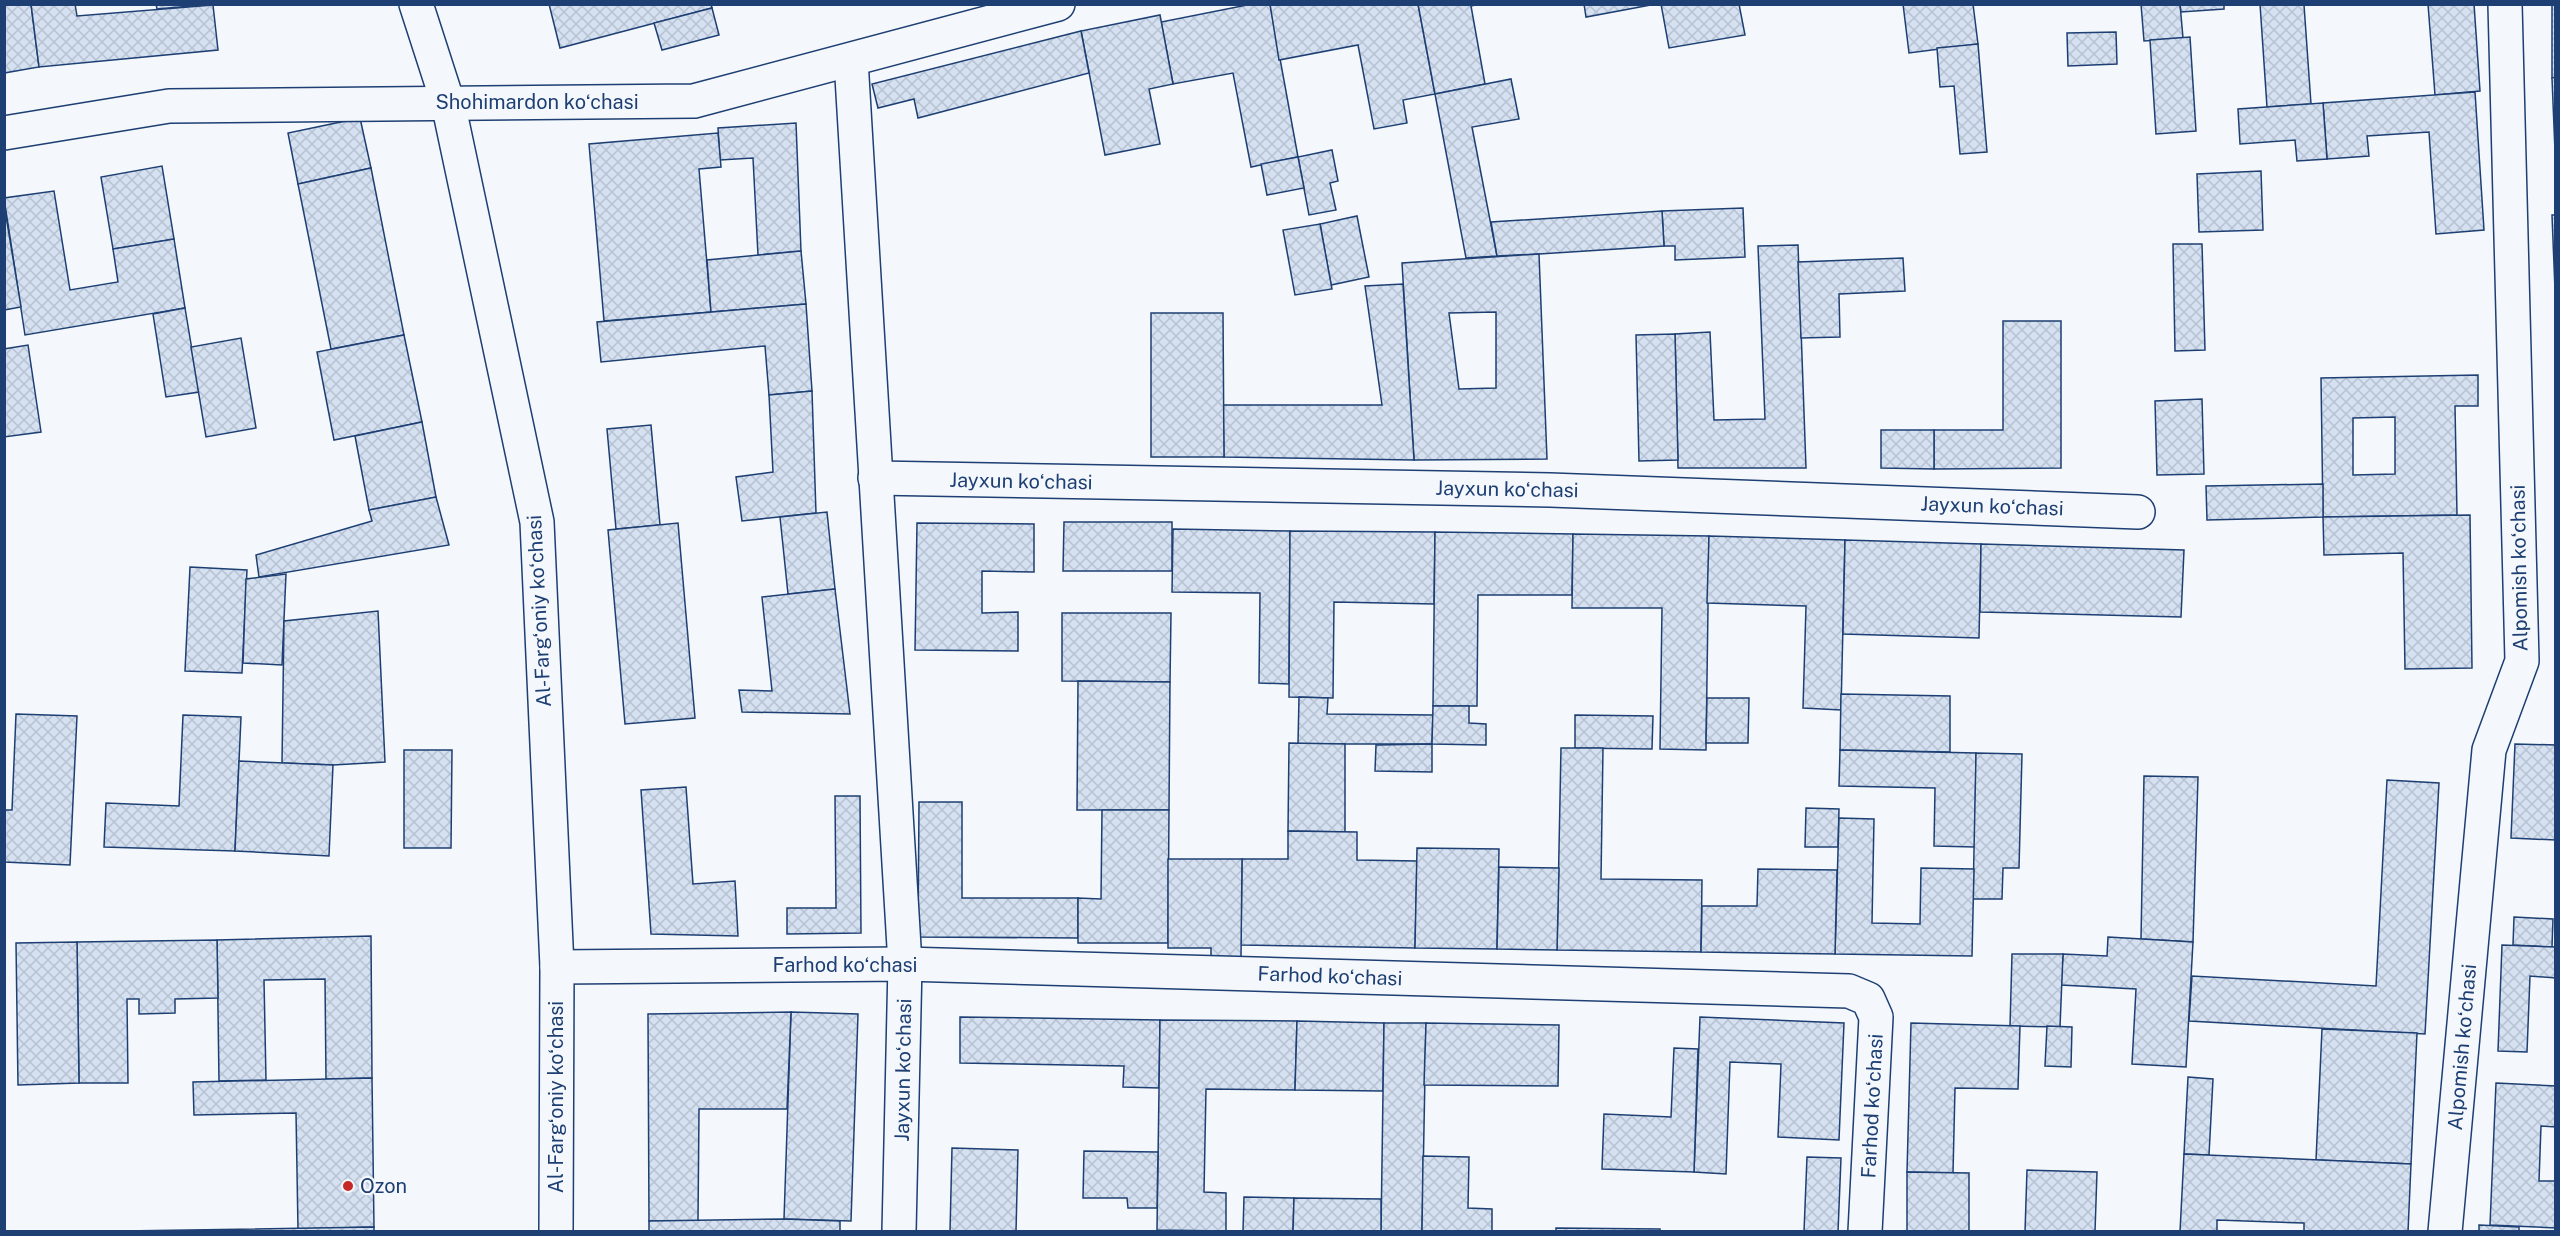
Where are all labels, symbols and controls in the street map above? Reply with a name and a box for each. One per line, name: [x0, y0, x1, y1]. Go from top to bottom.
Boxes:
street label: Shohimardon koʻchasi: [435, 90, 639, 114]
street label: Jayxun koʻchasi: [949, 468, 1093, 494]
street label: Jayxun koʻchasi: [1435, 476, 1579, 502]
street label: Alpomish koʻchasi: [2506, 484, 2532, 652]
street label: Jayxun koʻchasi: [1920, 492, 2064, 520]
street label: Al-Fargʻoniy koʻchasi: [522, 514, 556, 708]
street label: Farhod koʻchasi: [773, 953, 917, 977]
street label: Farhod koʻchasi: [1257, 961, 1403, 991]
street label: Alpomish koʻchasi: [2443, 963, 2481, 1131]
street label: Jayxun koʻchasi: [890, 998, 916, 1142]
street label: Al-Fargʻoniy koʻchasi: [544, 1001, 568, 1193]
street label: Farhod koʻchasi: [1856, 1033, 1888, 1179]
place label: Ozon: [360, 1174, 407, 1198]
marker: Ozon: [341, 1179, 355, 1193]

